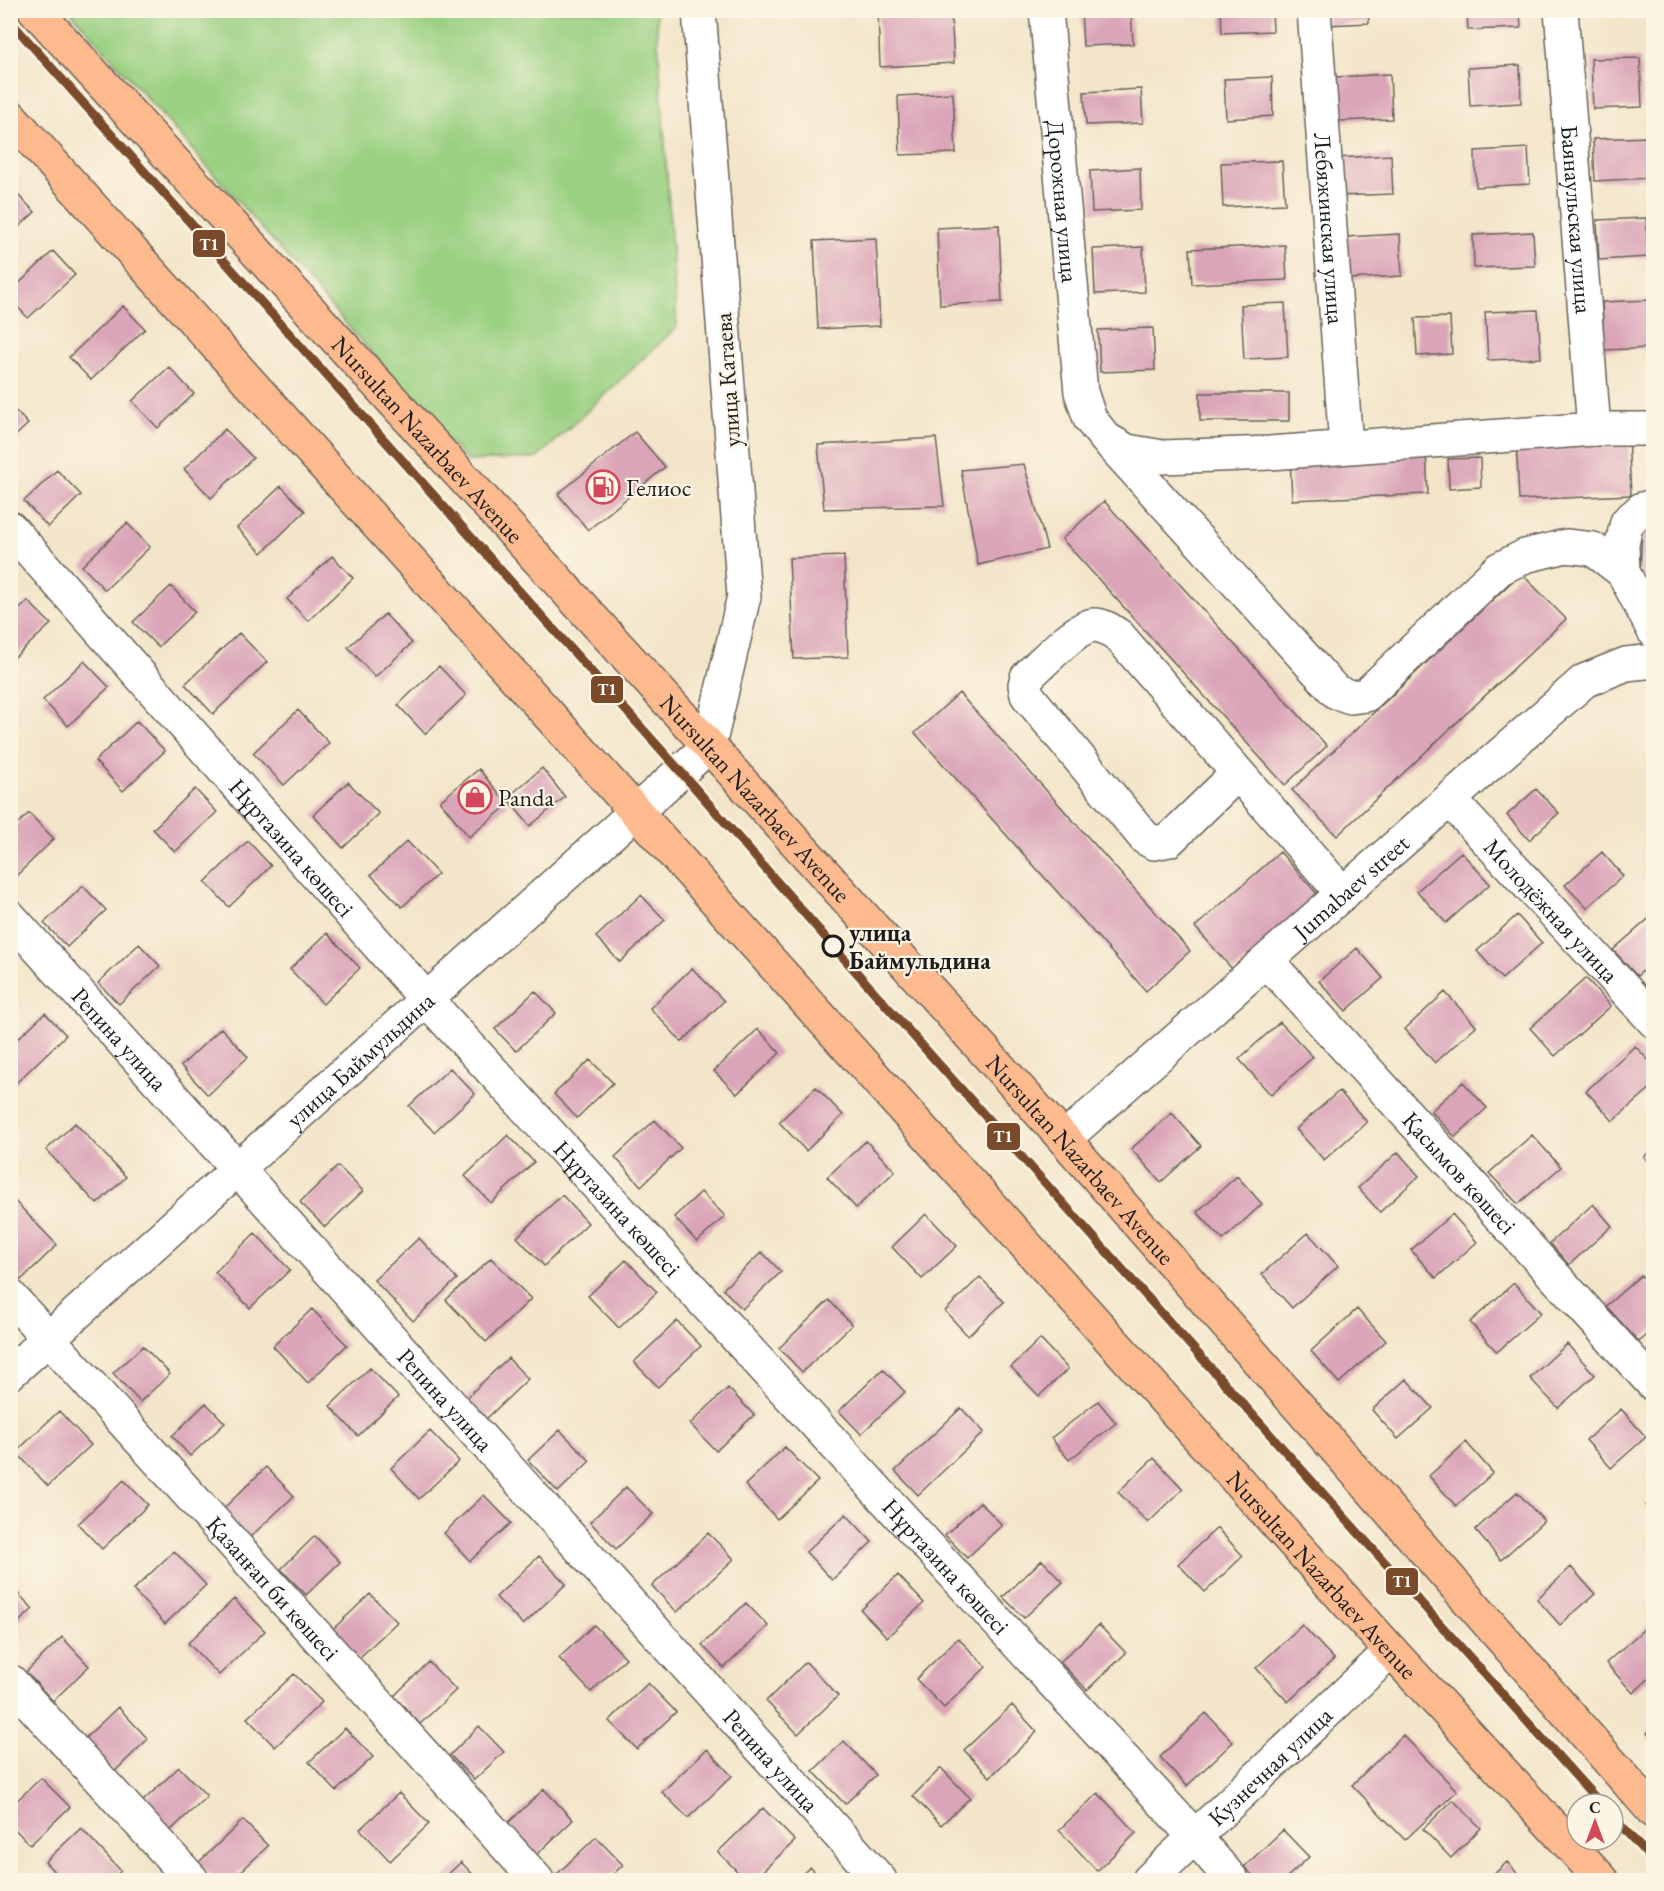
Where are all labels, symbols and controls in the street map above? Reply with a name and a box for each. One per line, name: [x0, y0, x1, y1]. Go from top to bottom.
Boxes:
street label: Дорожная улица: [1041, 119, 1086, 284]
street label: Баянаульская улица: [1555, 124, 1600, 315]
street label: Лебяжинская улица: [1308, 132, 1353, 326]
line badge: T1: [192, 229, 226, 258]
text: T1: [199, 234, 219, 255]
street label: улица Катаева: [707, 311, 747, 448]
street label: Nursultan Nazarbaev Avenue: [325, 329, 531, 549]
fuel station icon: Гелиос: [585, 469, 621, 505]
place label: Гелиос: [626, 472, 691, 503]
line badge: T1: [590, 675, 624, 704]
text: T1: [597, 679, 617, 700]
street label: Nursultan Nazarbaev Avenue: [654, 687, 858, 909]
street label: Нұртазина көшесі: [223, 772, 362, 923]
shop icon: Panda: [457, 779, 493, 815]
place label: Panda: [498, 782, 554, 813]
street label: Jumabaev street: [1285, 827, 1416, 947]
street label: Молодёжная улица: [1477, 831, 1626, 989]
place label: улица Баймульдина: [849, 917, 991, 977]
marker: улица Баймульдина: [822, 935, 844, 957]
street label: Репина улица: [65, 980, 175, 1097]
street label: улица Баймульдина: [279, 984, 441, 1134]
street label: Nursultan Nazarbaev Avenue: [980, 1048, 1182, 1271]
street label: Қасымов көшесі: [1396, 1104, 1524, 1240]
line badge: T1: [986, 1122, 1021, 1151]
text: T1: [993, 1126, 1013, 1147]
street label: Нұртазина көшесі: [547, 1133, 688, 1283]
street label: Репина улица: [391, 1341, 501, 1458]
street label: Nursultan Nazarbaev Avenue: [1220, 1464, 1424, 1685]
street label: Нұртазина көшесі: [876, 1491, 1017, 1641]
street label: Қазанғап би көшесі: [200, 1509, 347, 1667]
line badge: T1: [1385, 1567, 1419, 1596]
text: T1: [1392, 1571, 1412, 1592]
street label: Кузнечная улица: [1201, 1699, 1339, 1832]
street label: Репина улица: [717, 1702, 827, 1819]
north arrow: [1565, 1792, 1625, 1852]
text: С: [1589, 1797, 1601, 1818]

